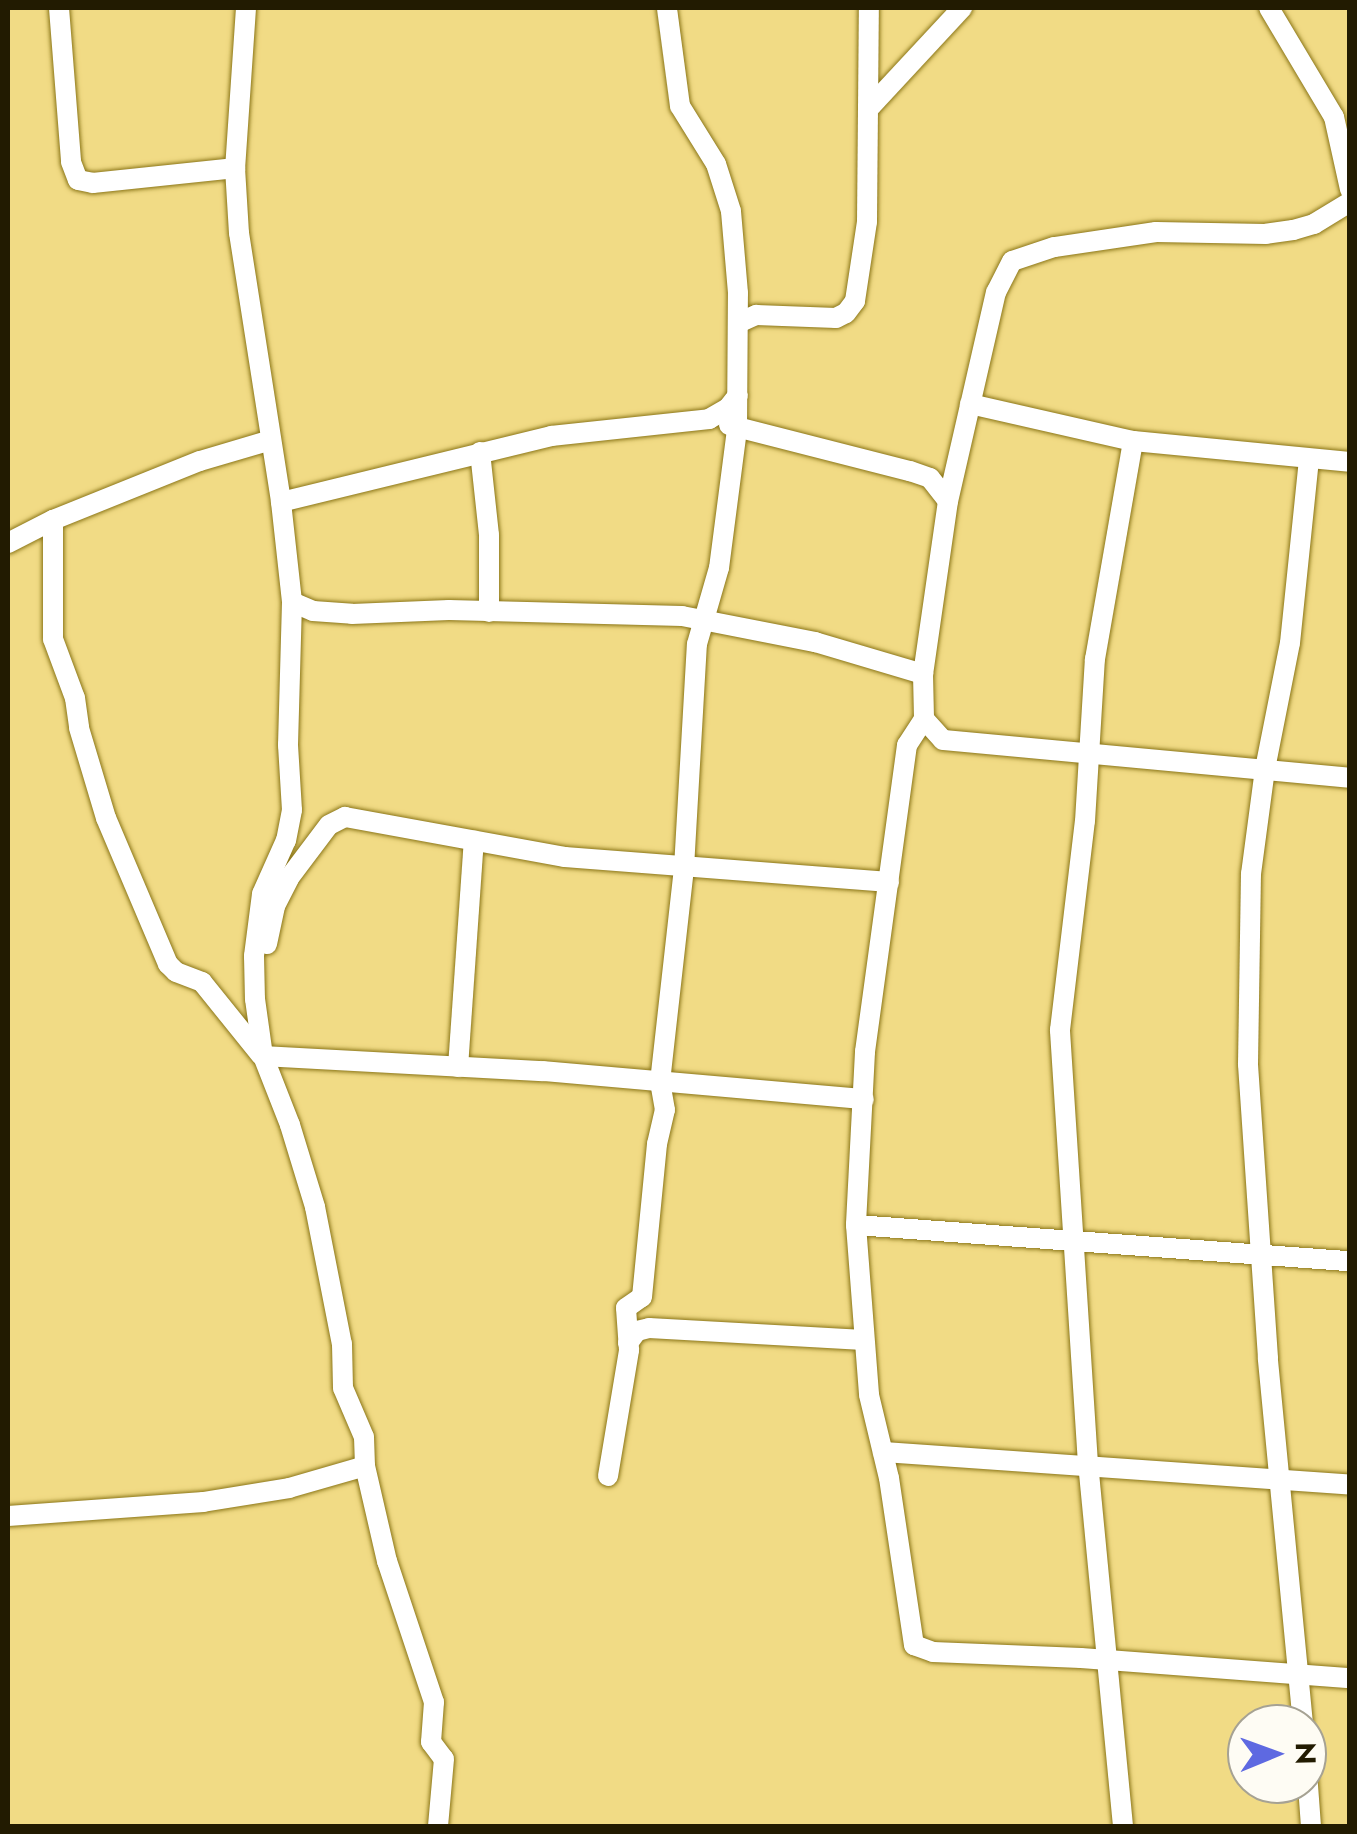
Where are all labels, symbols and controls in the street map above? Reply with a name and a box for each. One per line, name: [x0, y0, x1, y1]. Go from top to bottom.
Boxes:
north arrow: [1227, 1704, 1327, 1804]
text: N: [1285, 1742, 1326, 1765]

